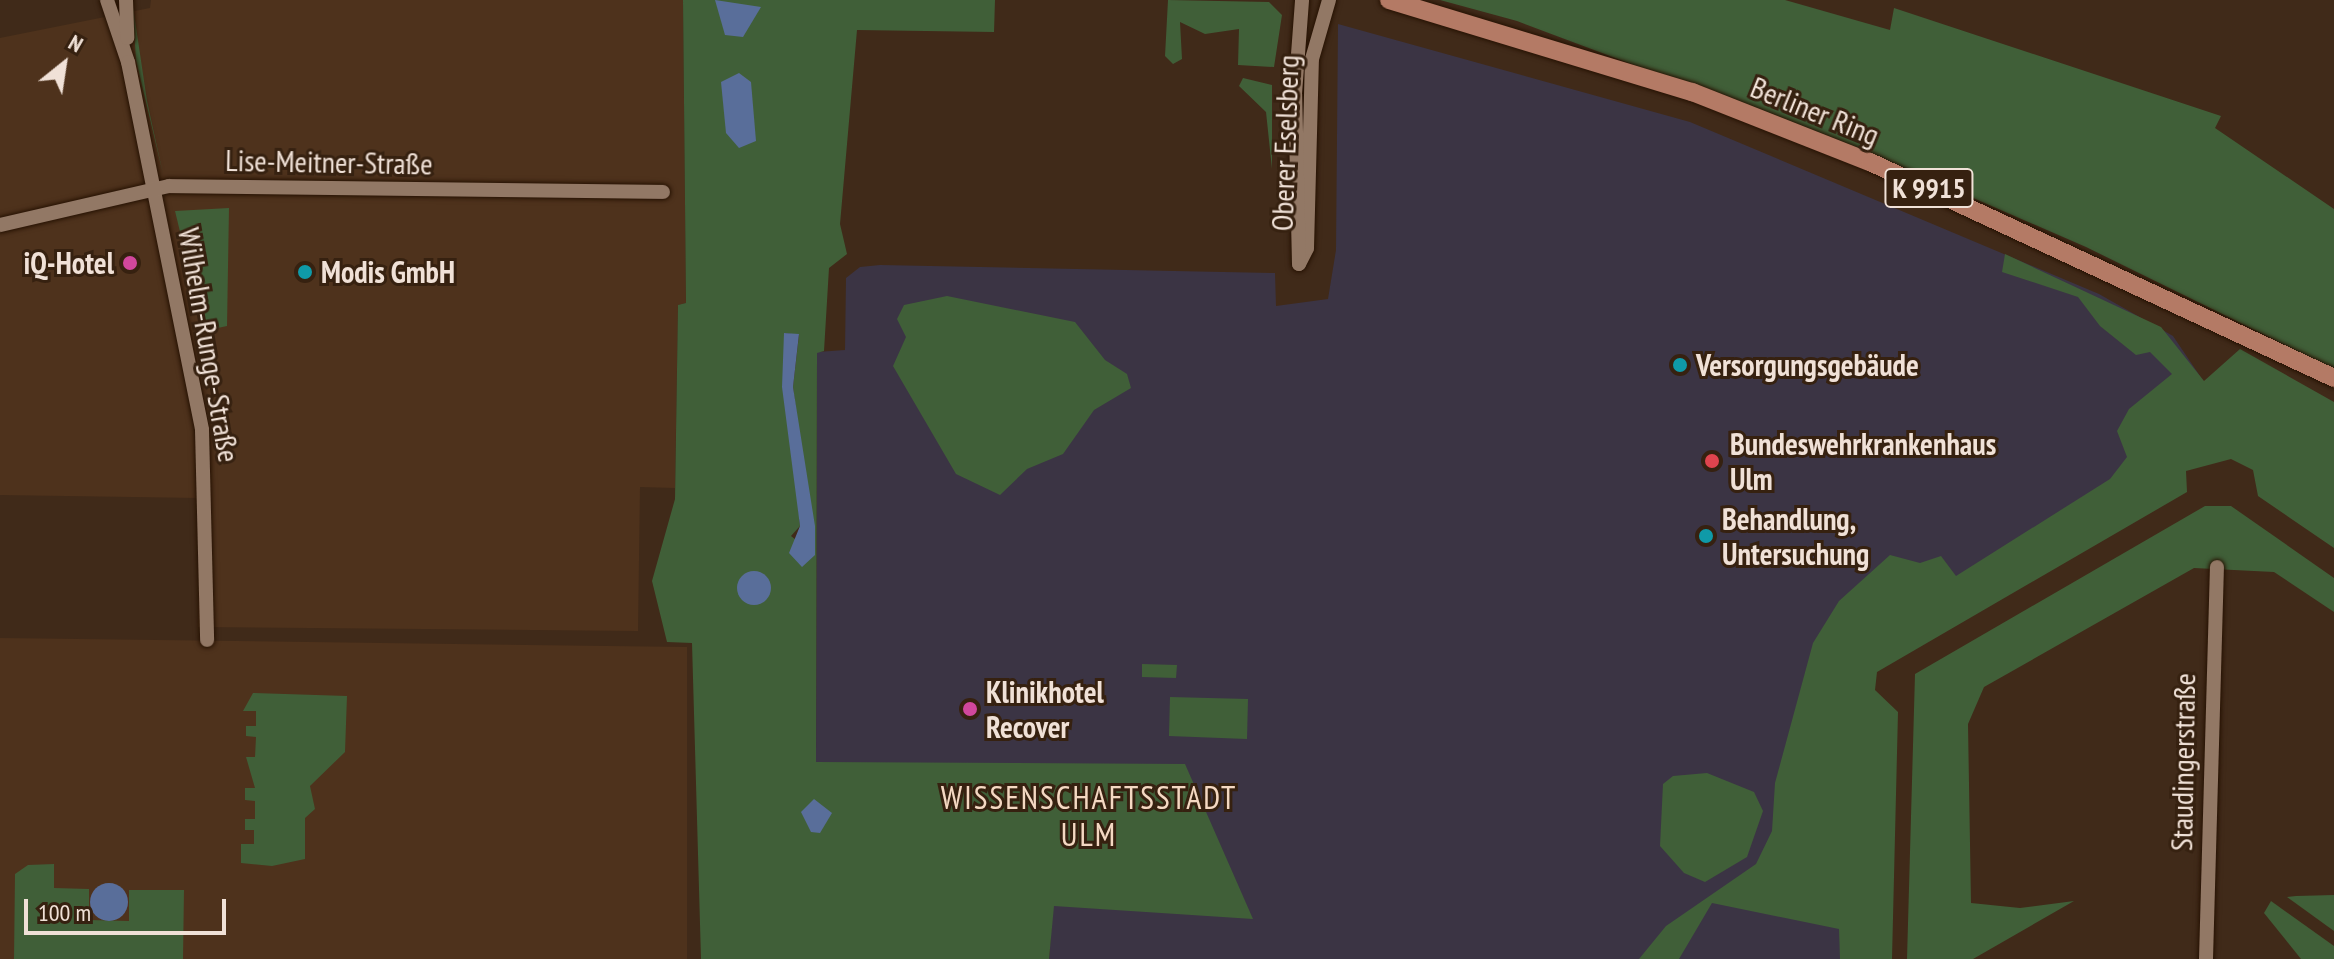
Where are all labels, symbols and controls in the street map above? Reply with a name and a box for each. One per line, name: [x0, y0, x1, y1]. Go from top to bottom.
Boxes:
north arrow: [24, 24, 104, 104]
text: N: [64, 28, 88, 58]
street label: Oberer Eselsberg: [1264, 54, 1306, 232]
street label: Berliner Ring: [1745, 69, 1885, 153]
street label: Lise-Meitner-Straße: [225, 142, 433, 182]
road number: K 9915: [1883, 164, 1975, 212]
street label: Wilhelm-Runge-Straße: [171, 225, 247, 465]
place label: iQ-Hotel: [24, 245, 114, 281]
marker: iQ-Hotel: [121, 254, 139, 272]
place label: Modis GmbH: [321, 254, 455, 290]
marker: Modis GmbH: [296, 263, 314, 281]
place label: Versorgungsgebäude: [1696, 347, 1919, 383]
marker: Versorgungsgebäude: [1671, 356, 1689, 374]
place label: Bundeswehrkrankenhaus Ulm: [1730, 426, 1996, 496]
marker: Bundeswehrkrankenhaus Ulm: [1701, 450, 1723, 472]
place label: Behandlung, Untersuchung: [1722, 501, 1869, 572]
marker: Behandlung, Untersuchung: [1697, 527, 1715, 545]
street label: Staudingerstraße: [2163, 673, 2203, 851]
place label: Klinikhotel Recover: [986, 674, 1104, 744]
marker: Klinikhotel Recover: [961, 700, 979, 718]
district label: WISSENSCHAFTSSTADT ULM: [941, 779, 1237, 854]
scale bar: [28, 883, 230, 933]
text: 100 m: [38, 897, 91, 928]

